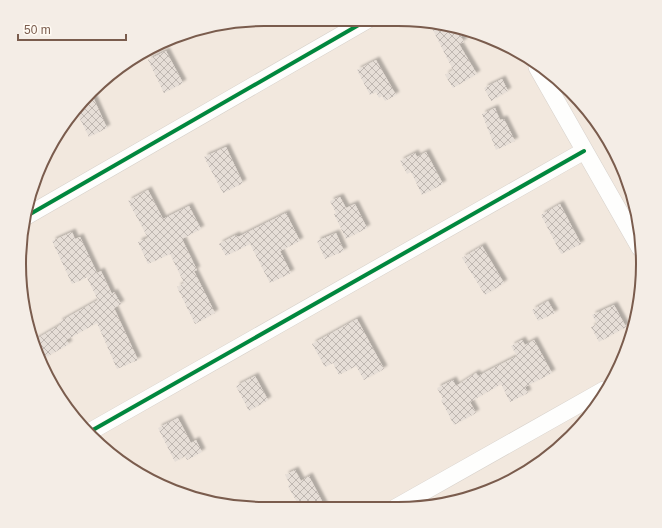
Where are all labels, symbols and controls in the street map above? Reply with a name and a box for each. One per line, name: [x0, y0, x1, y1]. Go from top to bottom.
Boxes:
scale bar: [18, 16, 126, 42]
text: 50 m: [24, 23, 51, 37]

